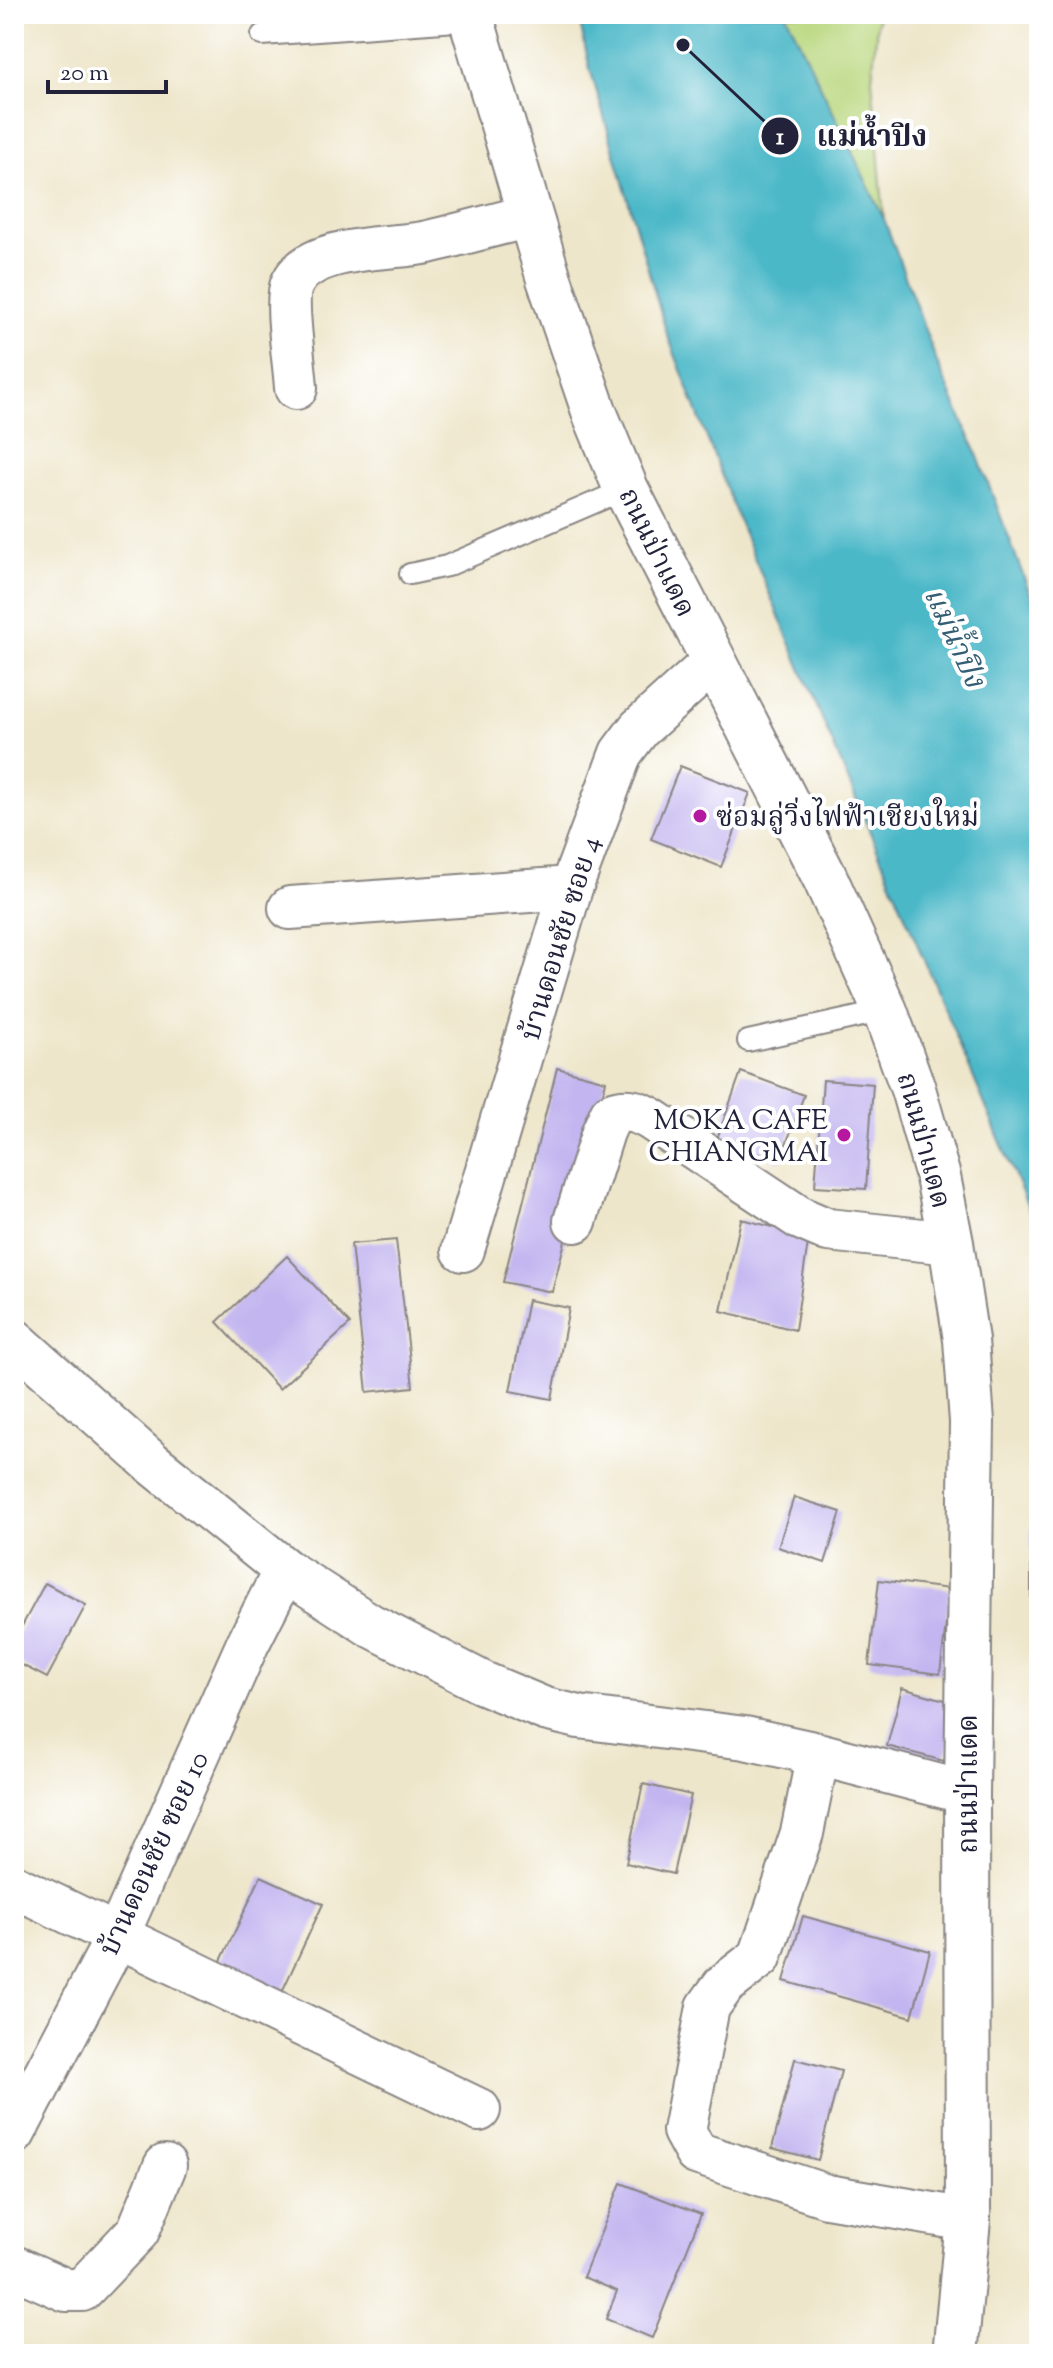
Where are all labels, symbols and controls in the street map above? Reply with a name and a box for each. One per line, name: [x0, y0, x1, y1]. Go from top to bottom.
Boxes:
scale bar: [48, 44, 166, 94]
text: 20 m: [60, 57, 109, 91]
callout: แม่น้ำปิง: [760, 109, 943, 163]
text: แม่น้ำปิง: [817, 114, 927, 160]
text: 1: [776, 121, 785, 155]
street label: ถนนป่าแดด: [607, 482, 704, 625]
water label: แม่น้ำปิง: [911, 579, 998, 696]
place label: ซ่อมลู่วิ่งไฟฟ้าเชียงใหม่: [716, 797, 979, 839]
marker: ซ่อมลู่วิ่งไฟฟ้าเชียงใหม่: [691, 807, 709, 825]
street label: บ้านดอนชัย ซอย 4: [512, 832, 612, 1046]
street label: ถนนป่าแดด: [885, 1068, 959, 1213]
place label: MOKA CAFE CHIANGMAI: [648, 1102, 828, 1174]
marker: MOKA CAFE CHIANGMAI: [835, 1126, 853, 1144]
street label: ถนนป่าแดด: [950, 1714, 990, 1854]
street label: บ้านดอนชัย ซอย 10: [91, 1746, 221, 1963]

